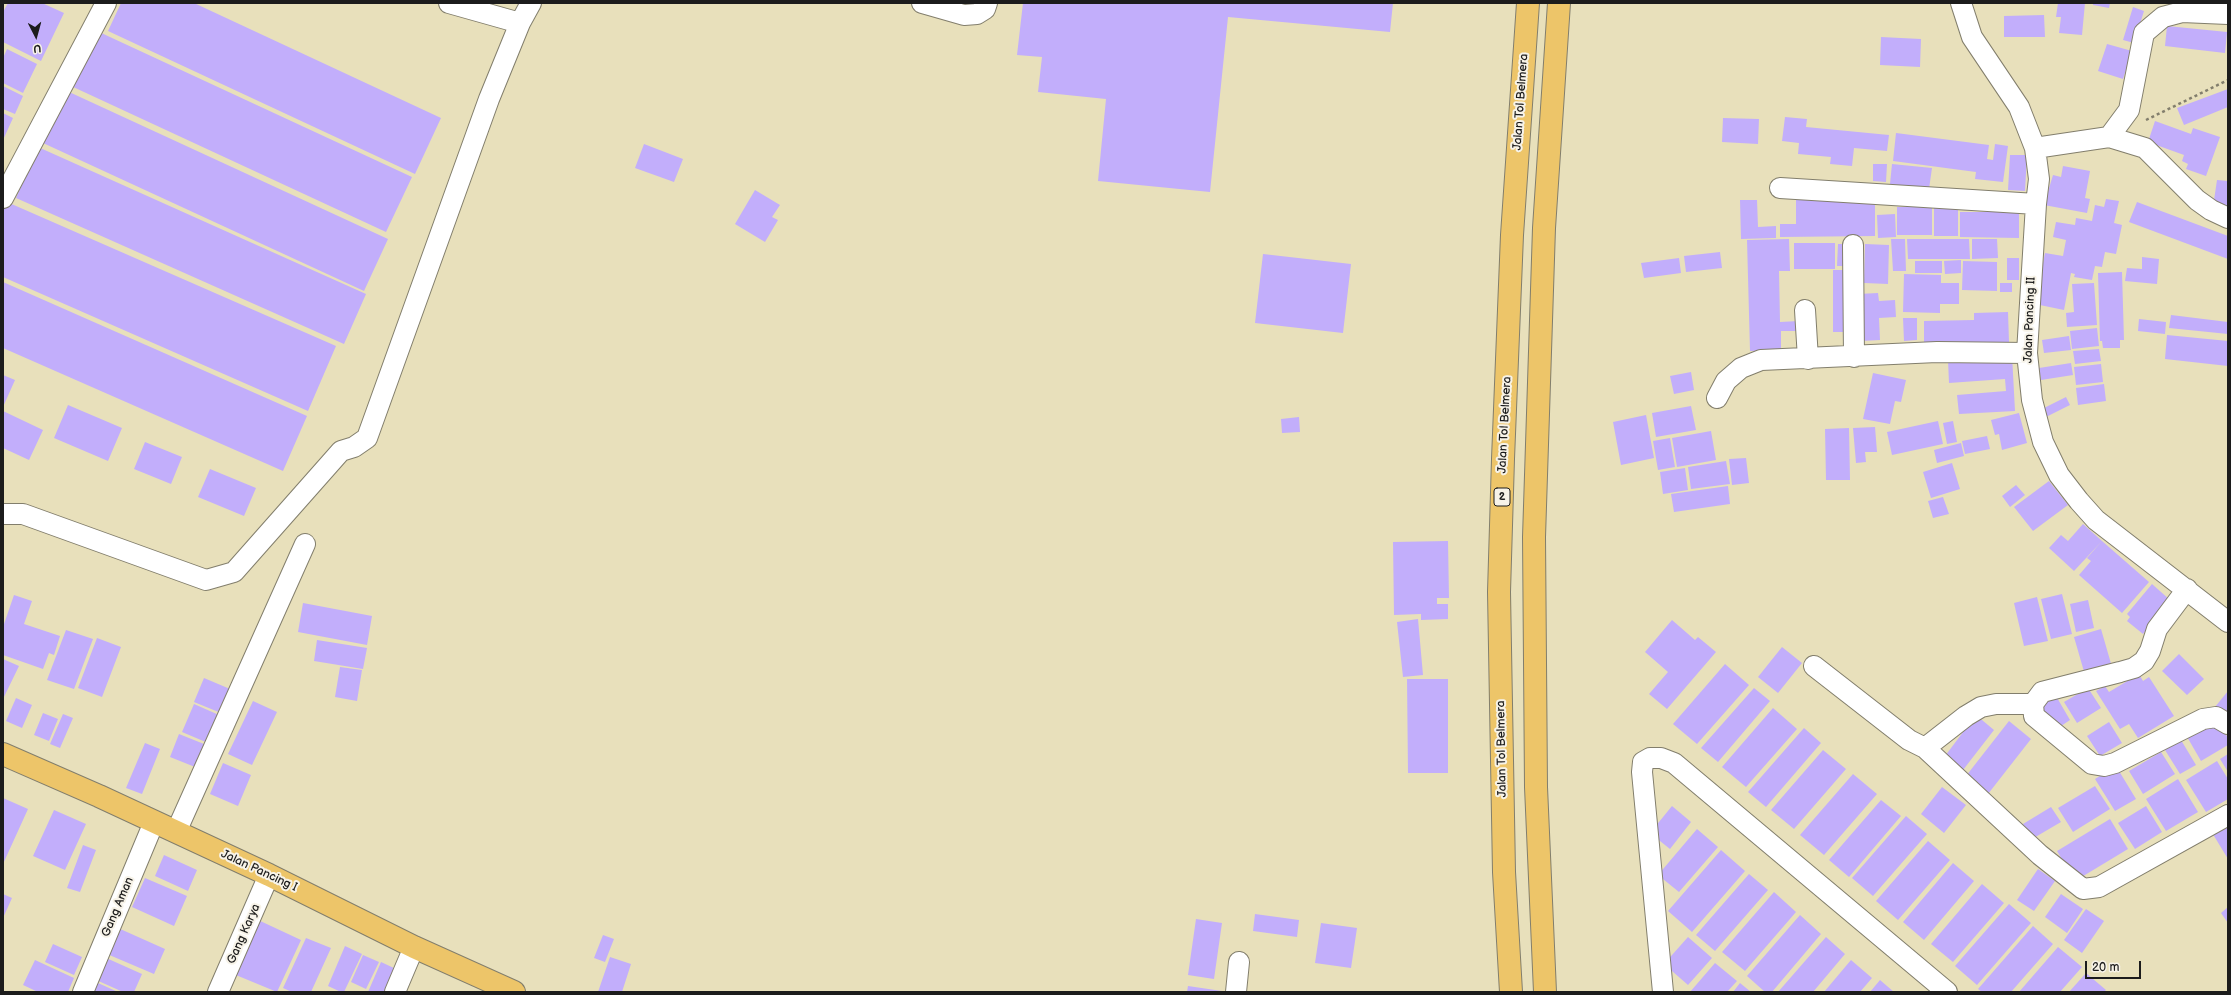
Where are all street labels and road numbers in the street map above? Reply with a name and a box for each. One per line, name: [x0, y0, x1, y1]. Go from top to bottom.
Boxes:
street label: Jalan Tol Belmera: [1510, 53, 1532, 151]
street label: Jalan Pancing II: [2021, 277, 2039, 363]
street label: Jalan Tol Belmera: [1495, 376, 1515, 474]
road number: 2: [1494, 488, 1510, 506]
street label: Jalan Tol Belmera: [1494, 700, 1510, 798]
street label: Jalan Pancing I: [218, 847, 300, 895]
street label: Gang Aman: [99, 875, 137, 939]
street label: Gang Karya: [224, 902, 264, 966]

